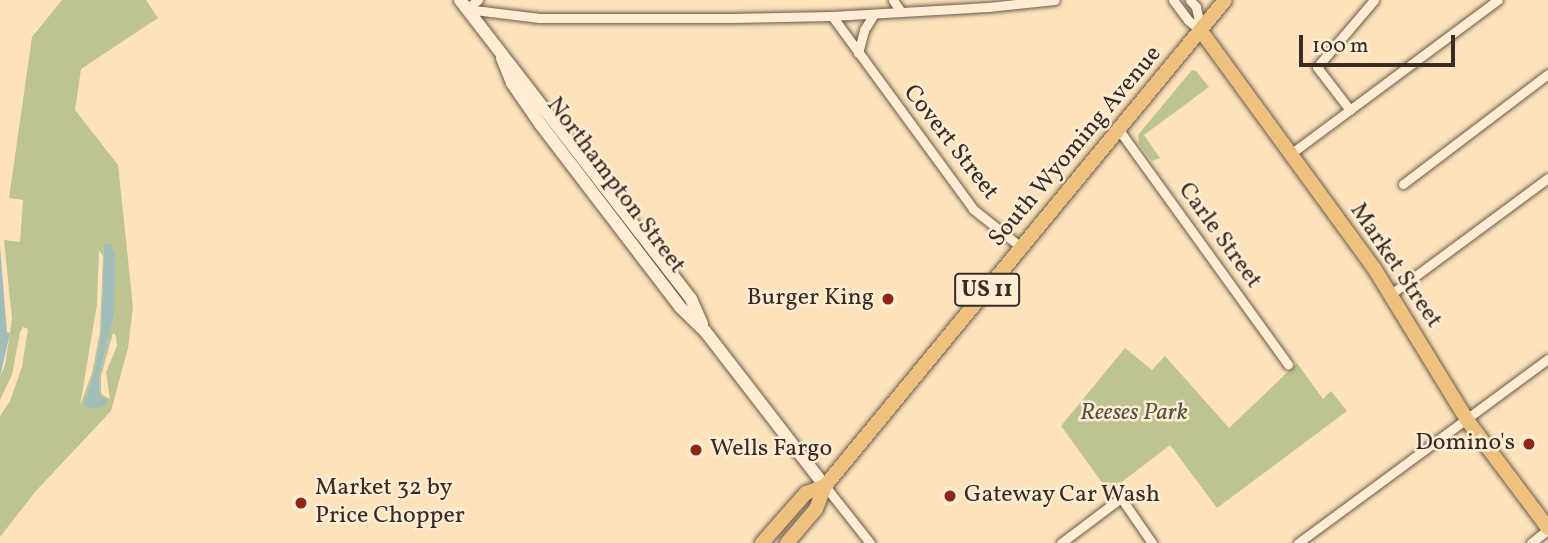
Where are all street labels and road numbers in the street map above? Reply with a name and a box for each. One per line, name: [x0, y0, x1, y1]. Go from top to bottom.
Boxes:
street label: South Wyoming Avenue: [983, 40, 1169, 254]
street label: Covert Street: [896, 80, 1004, 206]
street label: Northampton Street: [539, 92, 691, 280]
street label: Carle Street: [1171, 177, 1267, 295]
street label: Market Street: [1343, 198, 1447, 334]
road number: US 11: [954, 270, 1020, 310]

